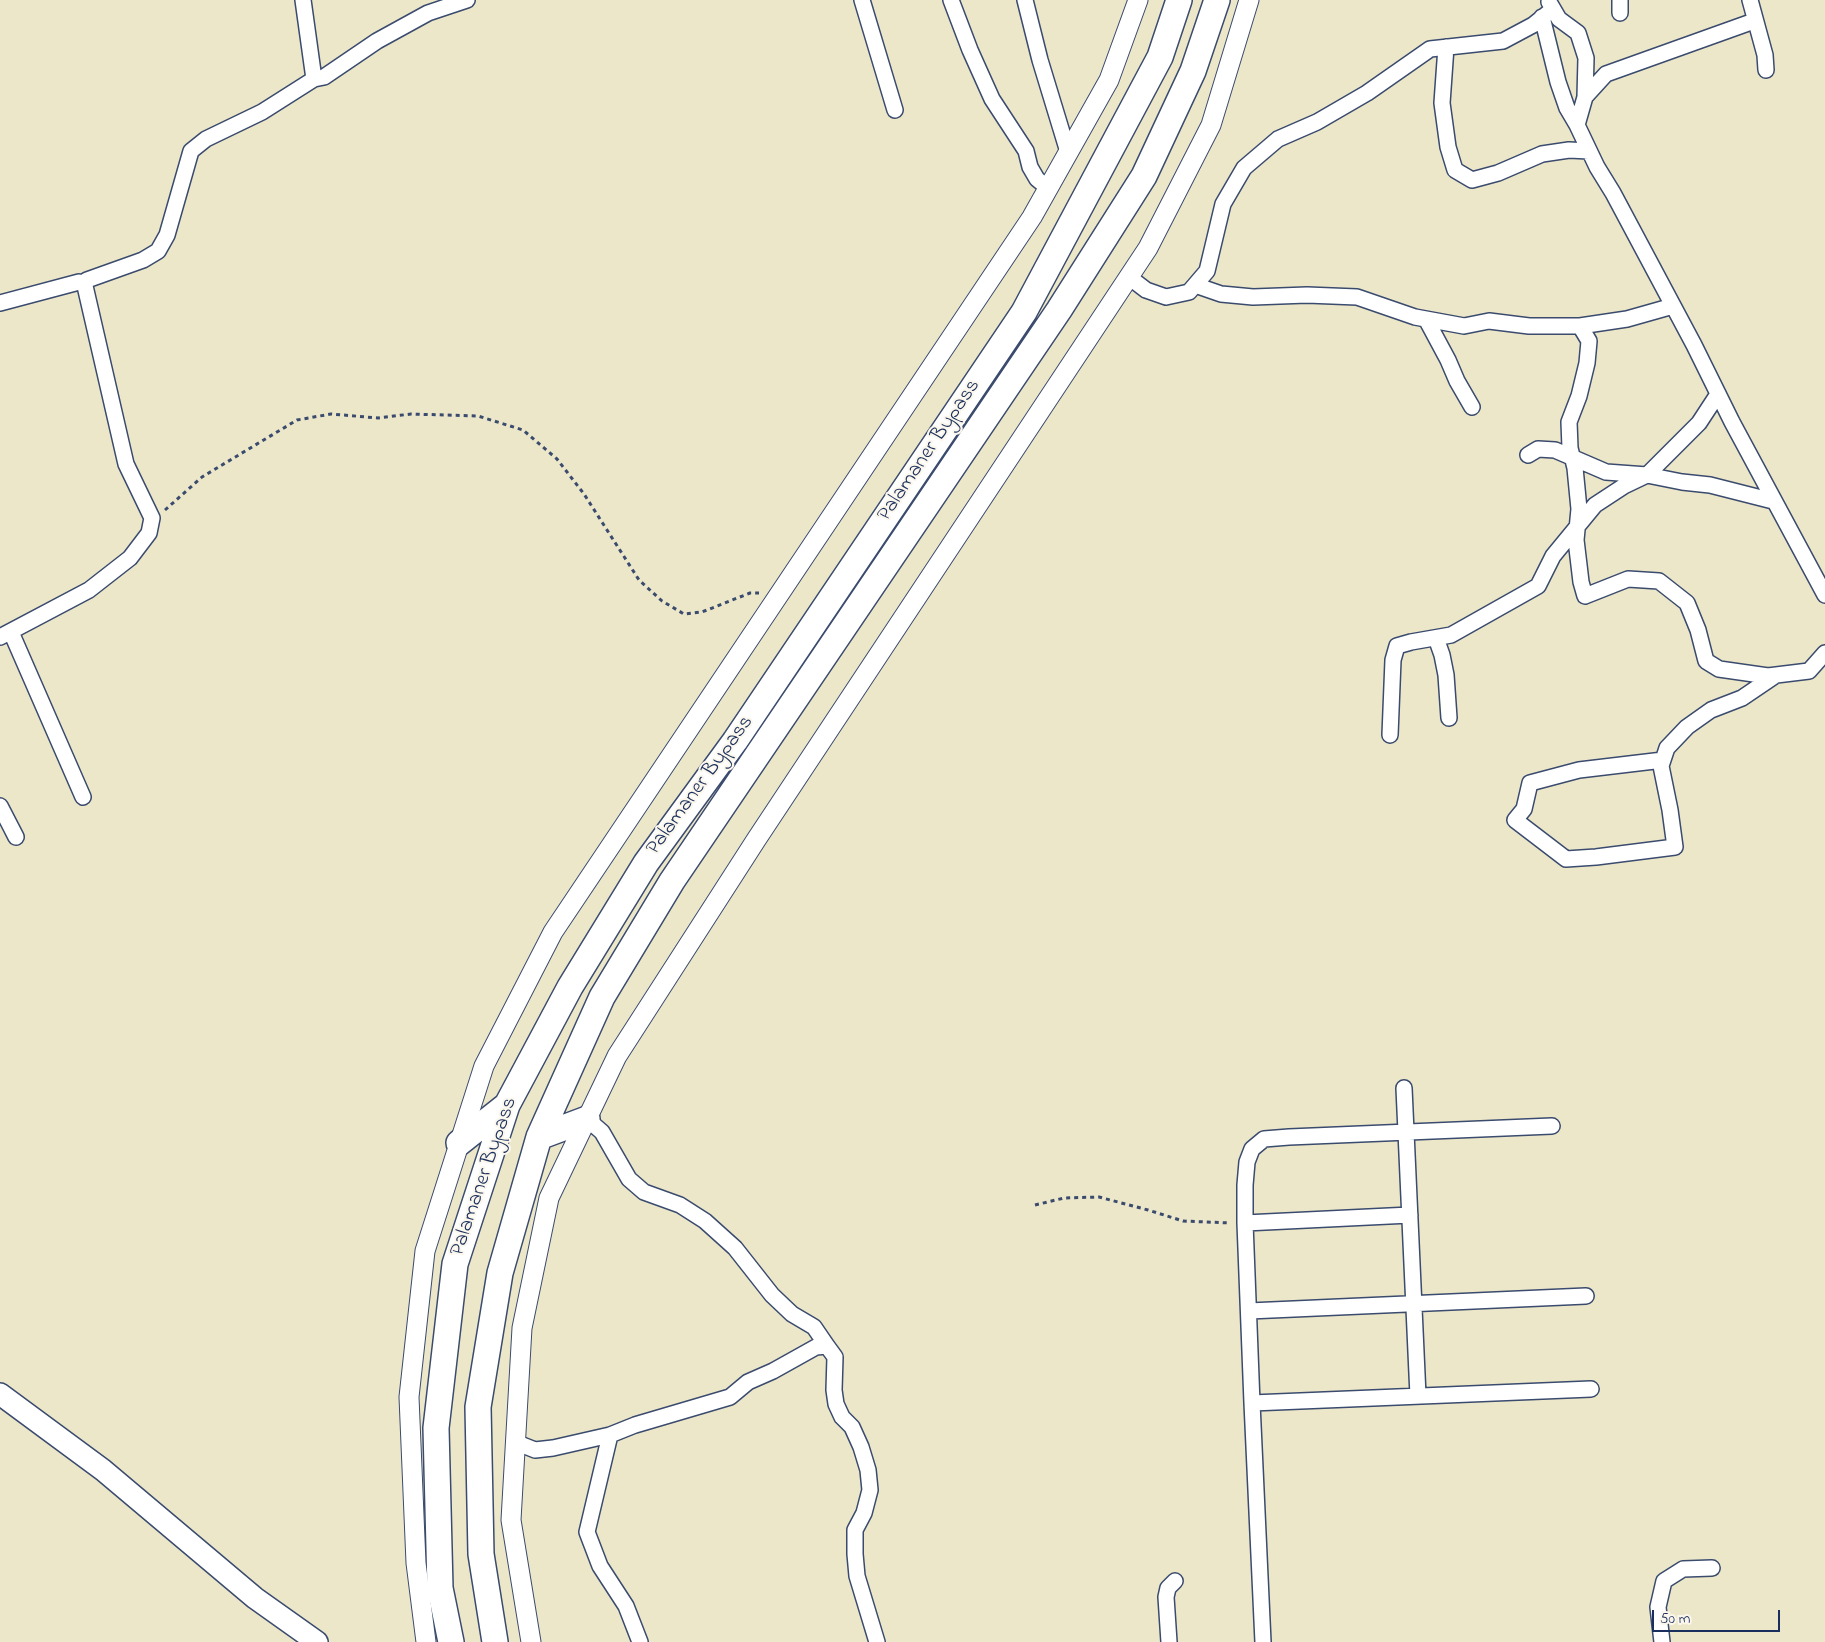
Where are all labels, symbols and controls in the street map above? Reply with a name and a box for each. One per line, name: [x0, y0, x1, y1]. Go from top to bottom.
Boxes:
street label: Palamaner Bypass: [873, 375, 987, 527]
street label: Palamaner Bypass: [642, 711, 760, 861]
street label: Palamaner Bypass: [446, 1094, 524, 1260]
scale bar: [1655, 1600, 1782, 1632]
text: 50 m: [1660, 1608, 1690, 1630]

